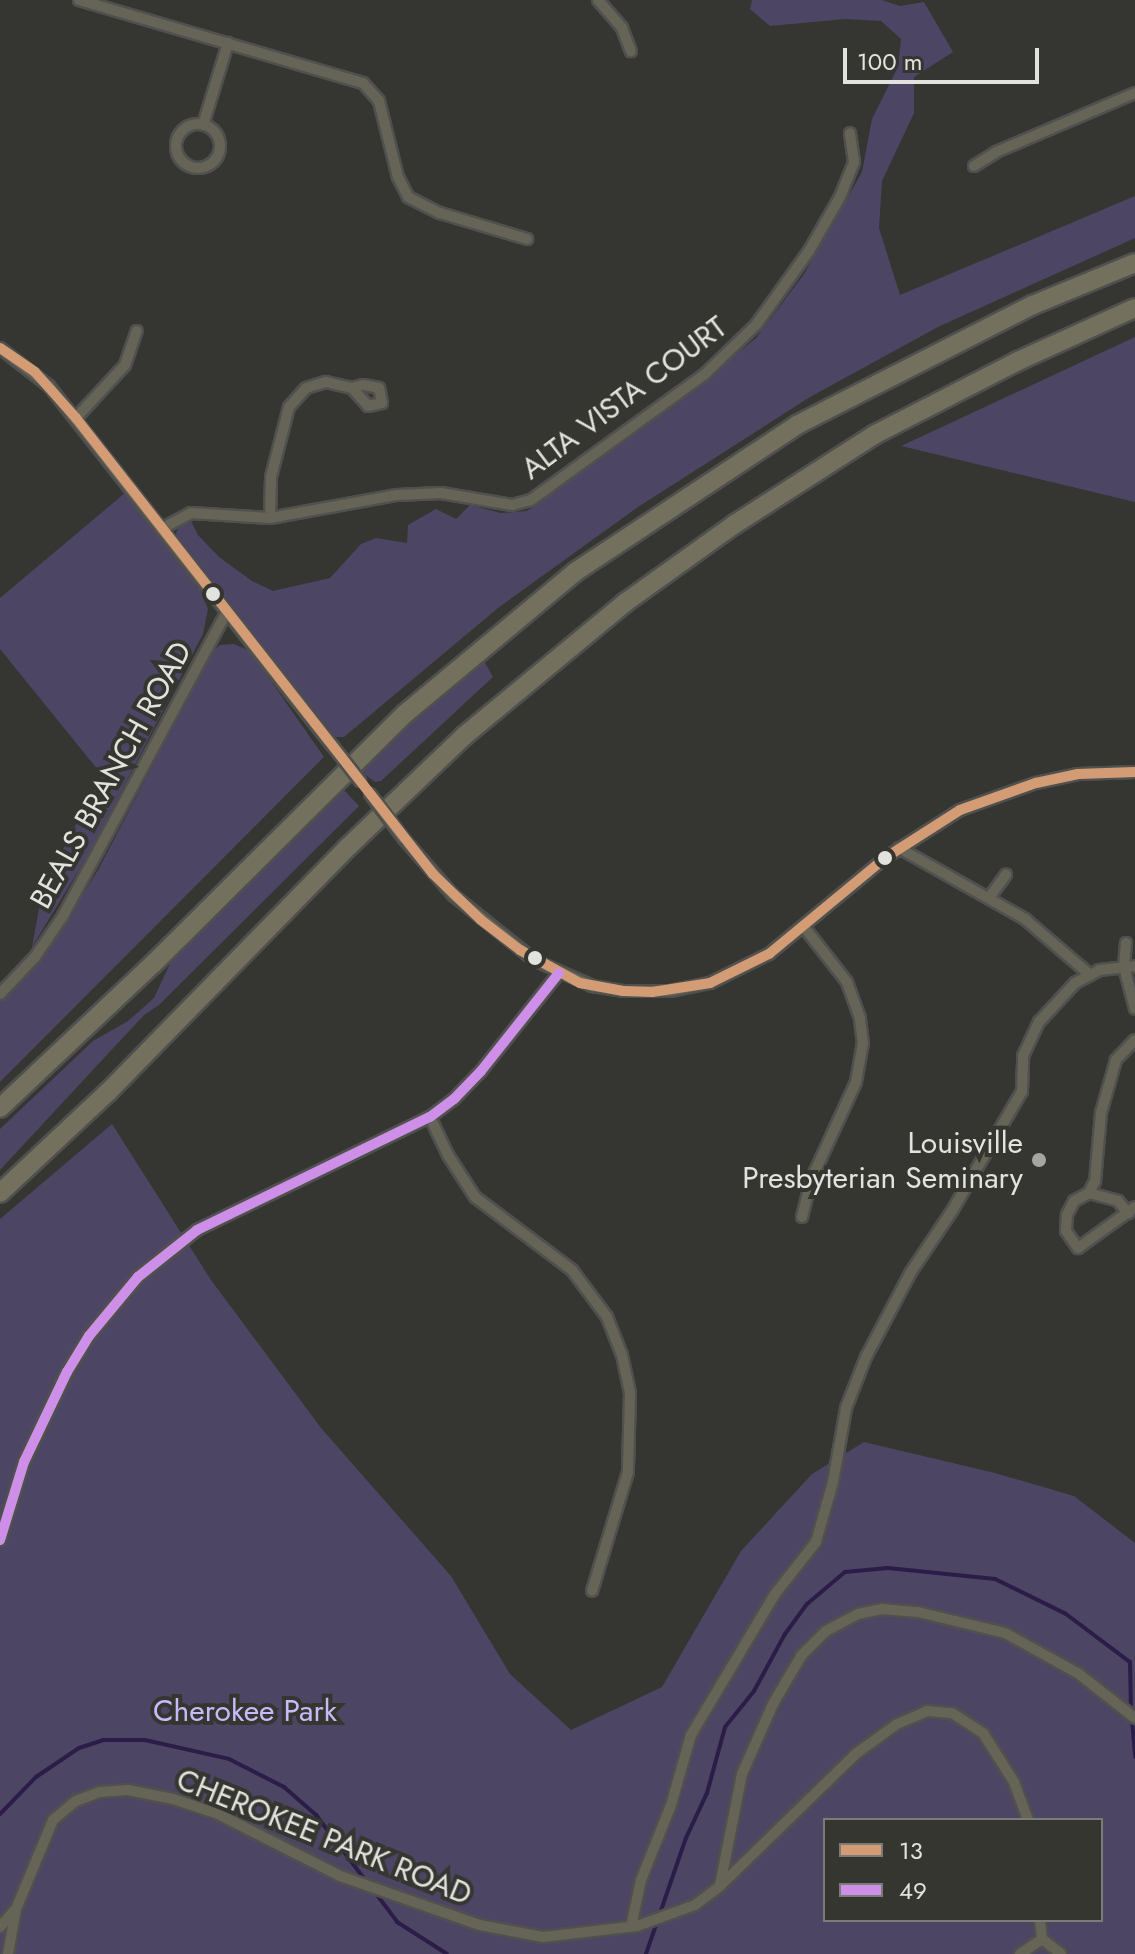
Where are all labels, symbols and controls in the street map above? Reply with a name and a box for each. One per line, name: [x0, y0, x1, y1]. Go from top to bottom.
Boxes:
scale bar: [847, 32, 1043, 82]
text: 100 m: [857, 44, 923, 79]
street label: ALTA VISTA COURT: [514, 309, 734, 487]
unlabelled marker: [205, 586, 221, 602]
street label: BEALS BRANCH ROAD: [23, 635, 199, 915]
unlabelled marker: [877, 850, 893, 866]
unlabelled marker: [527, 950, 543, 966]
place label: Louisville Presbyterian Seminary: [742, 1125, 1023, 1196]
marker: Louisville Presbyterian Seminary: [1030, 1151, 1048, 1169]
park label: Cherokee Park: [153, 1693, 337, 1729]
street label: CHEROKEE PARK ROAD: [171, 1761, 477, 1913]
legend: [823, 1818, 1103, 1922]
text: 13: [899, 1833, 923, 1868]
text: 49: [899, 1873, 927, 1908]

